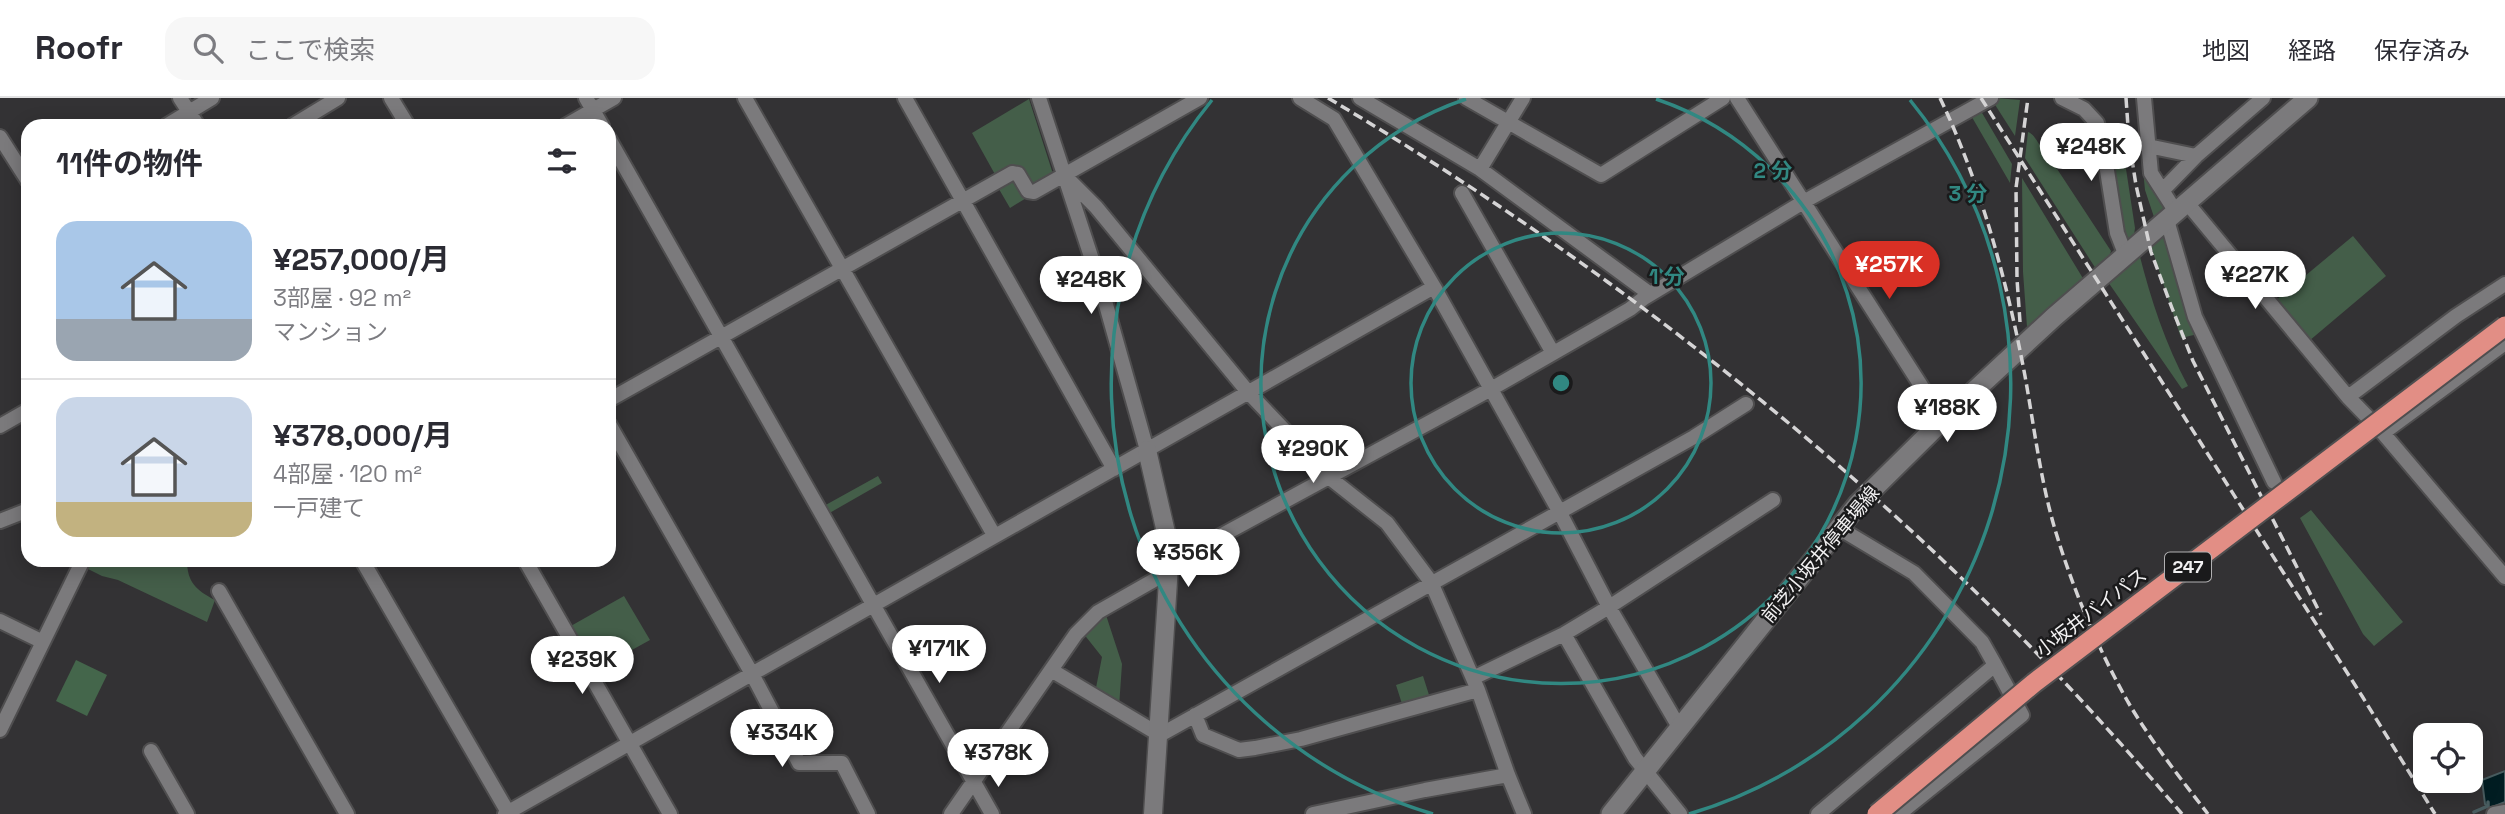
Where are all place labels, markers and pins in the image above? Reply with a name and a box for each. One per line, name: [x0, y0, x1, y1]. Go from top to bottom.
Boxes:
pin: ¥248K: [2042, 123, 2140, 183]
pin: ¥257K: [1840, 242, 1938, 301]
pin: ¥227K: [2206, 252, 2304, 311]
pin: ¥248K: [1042, 256, 1140, 316]
centre of rings: [1549, 371, 1573, 395]
pin: ¥188K: [1898, 384, 1996, 444]
pin: ¥290K: [1264, 426, 1362, 485]
pin: ¥356K: [1139, 530, 1237, 589]
pin: ¥171K: [890, 626, 988, 685]
pin: ¥239K: [533, 636, 631, 696]
pin: ¥334K: [733, 710, 831, 769]
pin: ¥378K: [949, 730, 1047, 789]

